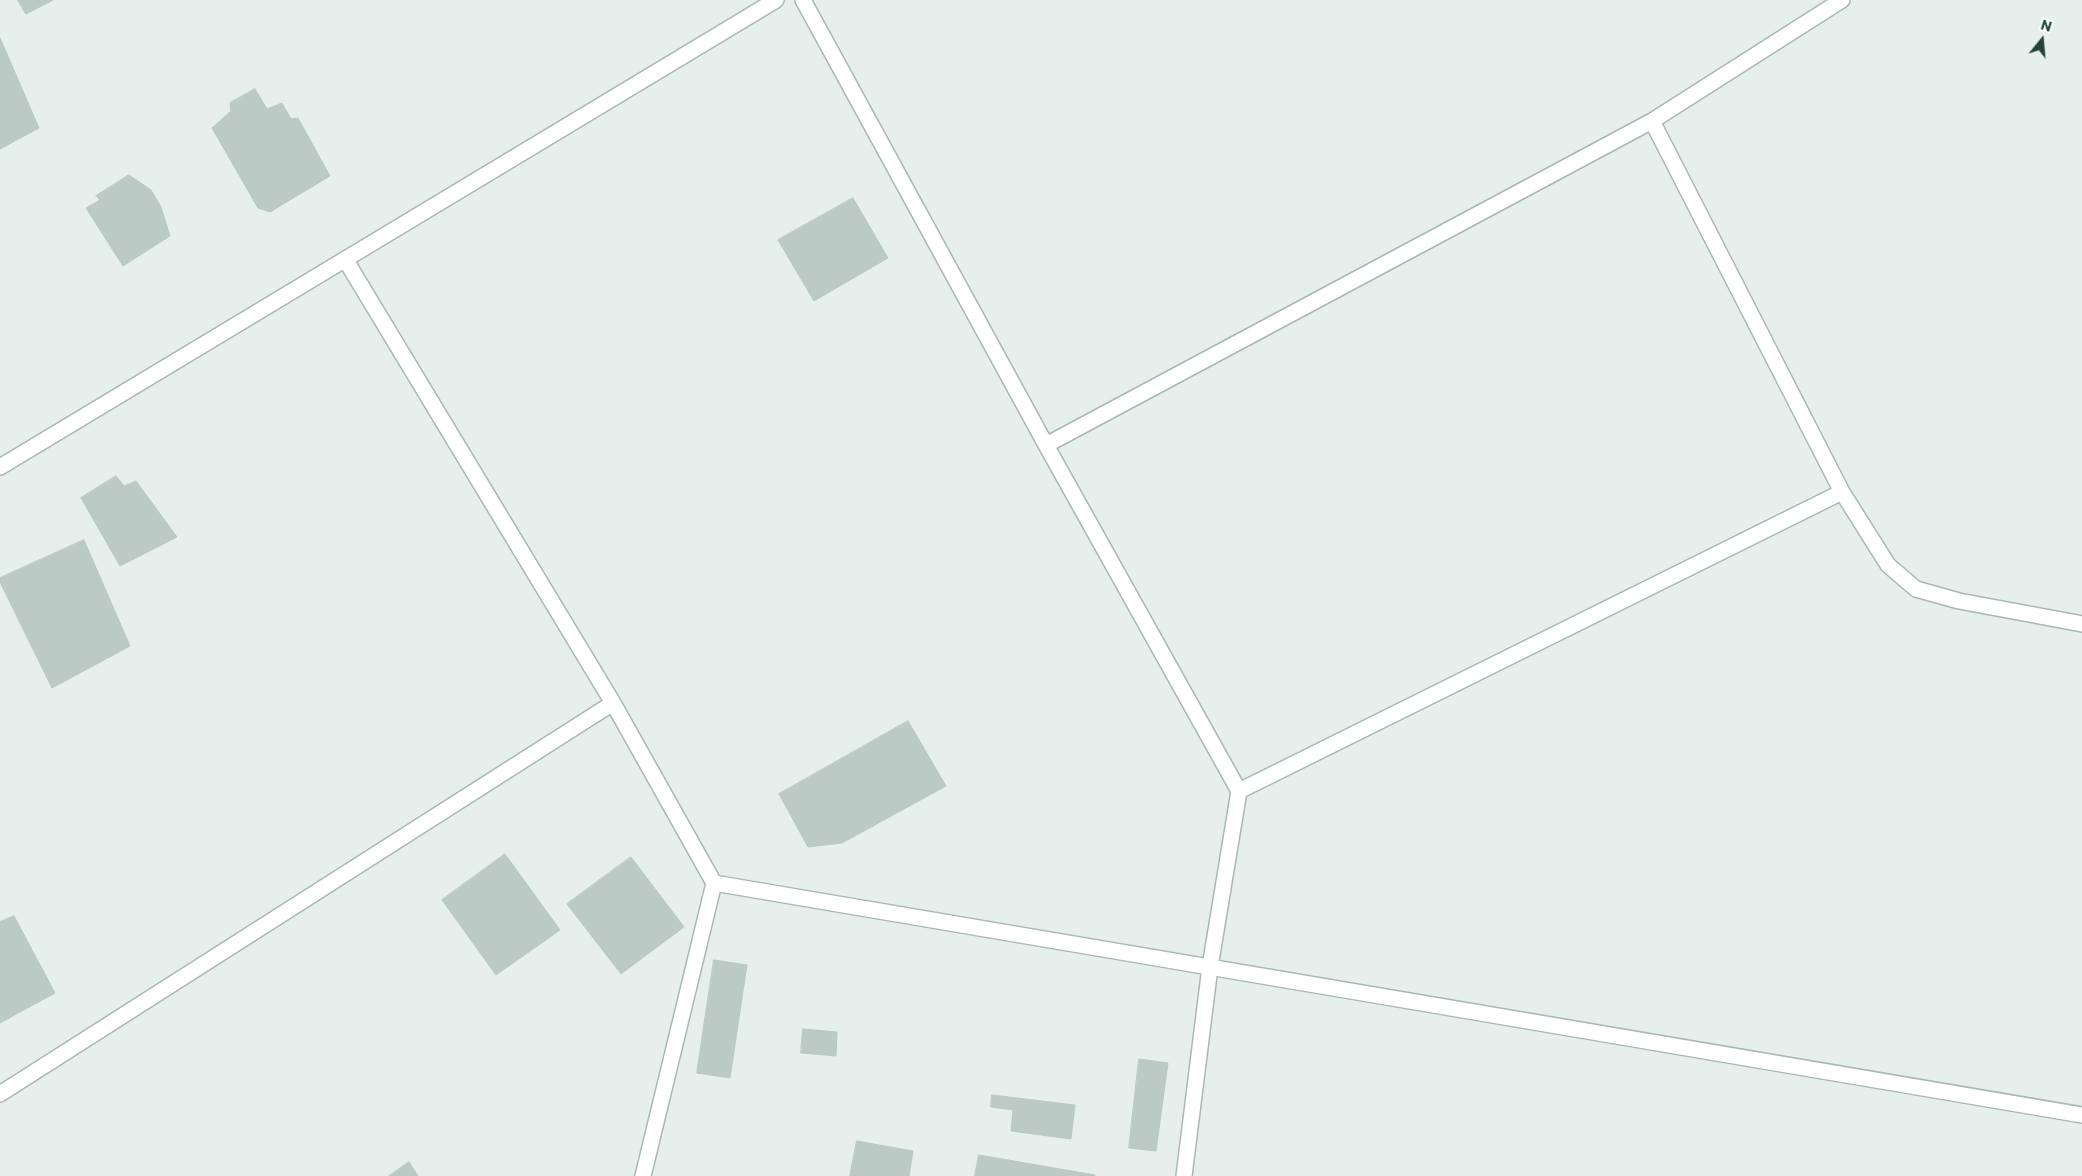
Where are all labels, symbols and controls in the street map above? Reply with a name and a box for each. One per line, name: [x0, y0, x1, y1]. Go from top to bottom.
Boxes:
north arrow: [2017, 15, 2067, 65]
text: N: [2039, 16, 2054, 35]

